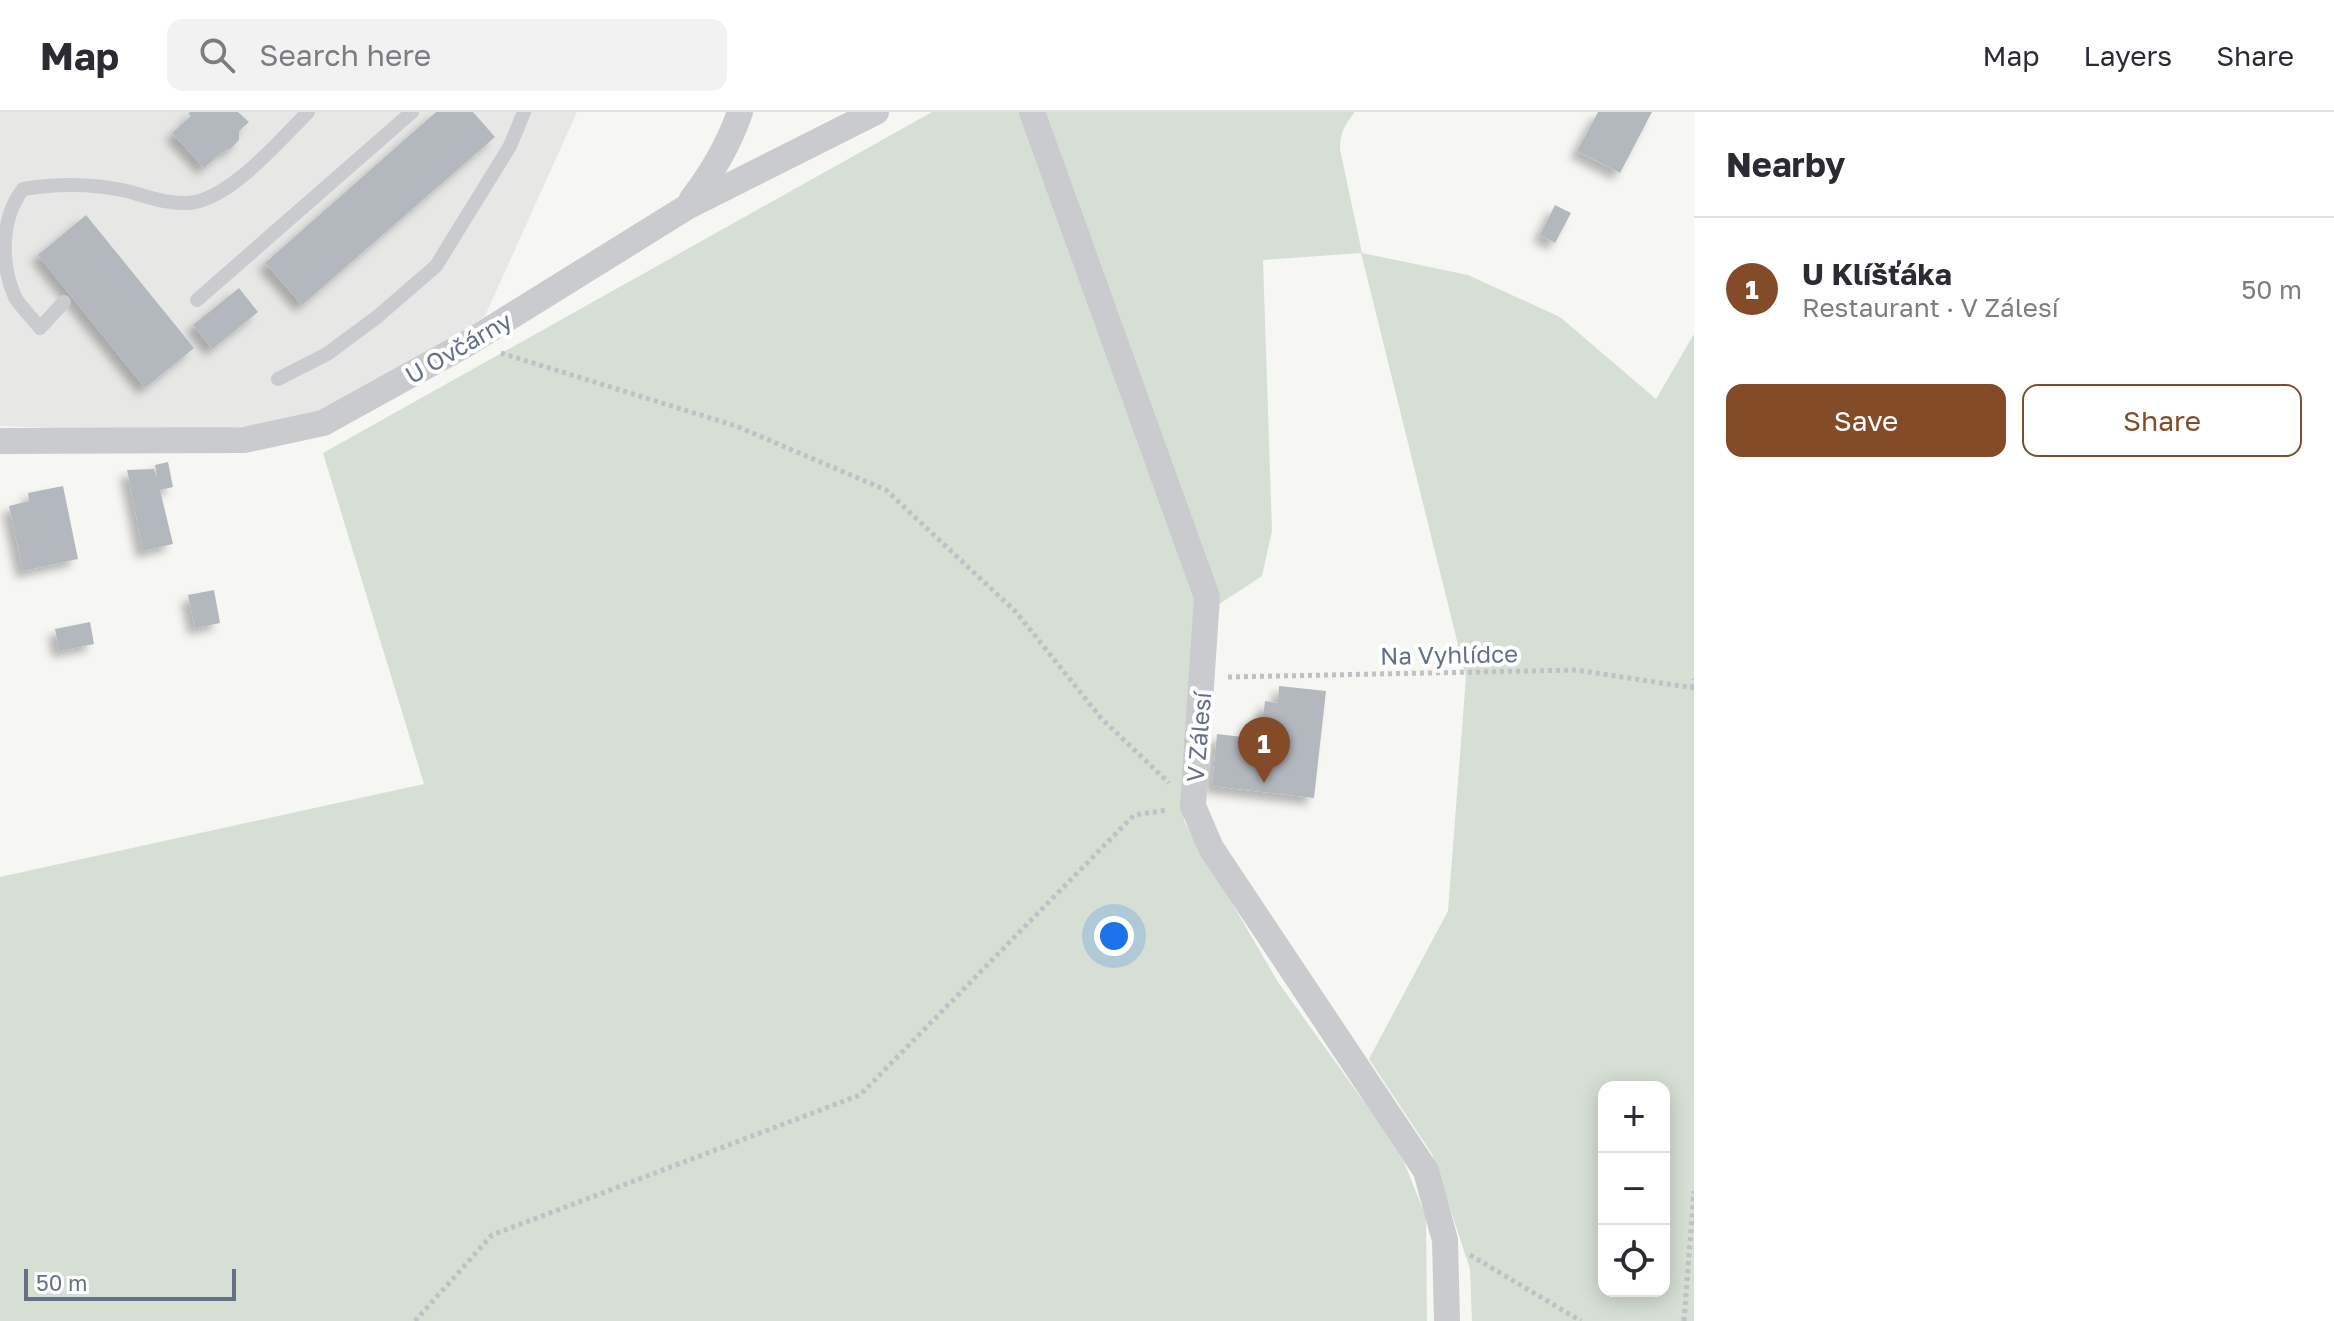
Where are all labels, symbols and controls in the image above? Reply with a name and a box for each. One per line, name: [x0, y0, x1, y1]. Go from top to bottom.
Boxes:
search box: [167, 19, 727, 91]
text: Map: [40, 33, 119, 78]
icon: search: [195, 33, 239, 77]
text: Search here: [259, 37, 431, 73]
text: Map: [1982, 39, 2040, 72]
text: Layers: [2084, 39, 2172, 72]
text: Share: [2216, 39, 2294, 72]
text: Nearby: [1726, 144, 1846, 184]
text: U Klíšťáka: [1802, 256, 1952, 292]
text: 1: [1745, 274, 1759, 305]
text: 50 m: [2241, 274, 2302, 305]
text: Restaurant · V Zálesí: [1802, 292, 2059, 323]
street label: U Ovčárny: [400, 305, 516, 389]
button: Save: [1726, 384, 2006, 457]
button: Share: [2022, 384, 2302, 457]
street label: Na Vyhlídce: [1380, 638, 1518, 670]
street label: V Zálesí: [1180, 689, 1217, 783]
pin: 1: [1238, 717, 1290, 783]
your location: [1094, 916, 1134, 956]
map controls: [1598, 1081, 1670, 1297]
button: +: [1598, 1081, 1670, 1153]
button: −: [1598, 1153, 1670, 1225]
button: locate: [1598, 1225, 1670, 1297]
scale bar: [24, 1265, 236, 1301]
text: 50 m: [36, 1269, 87, 1296]

